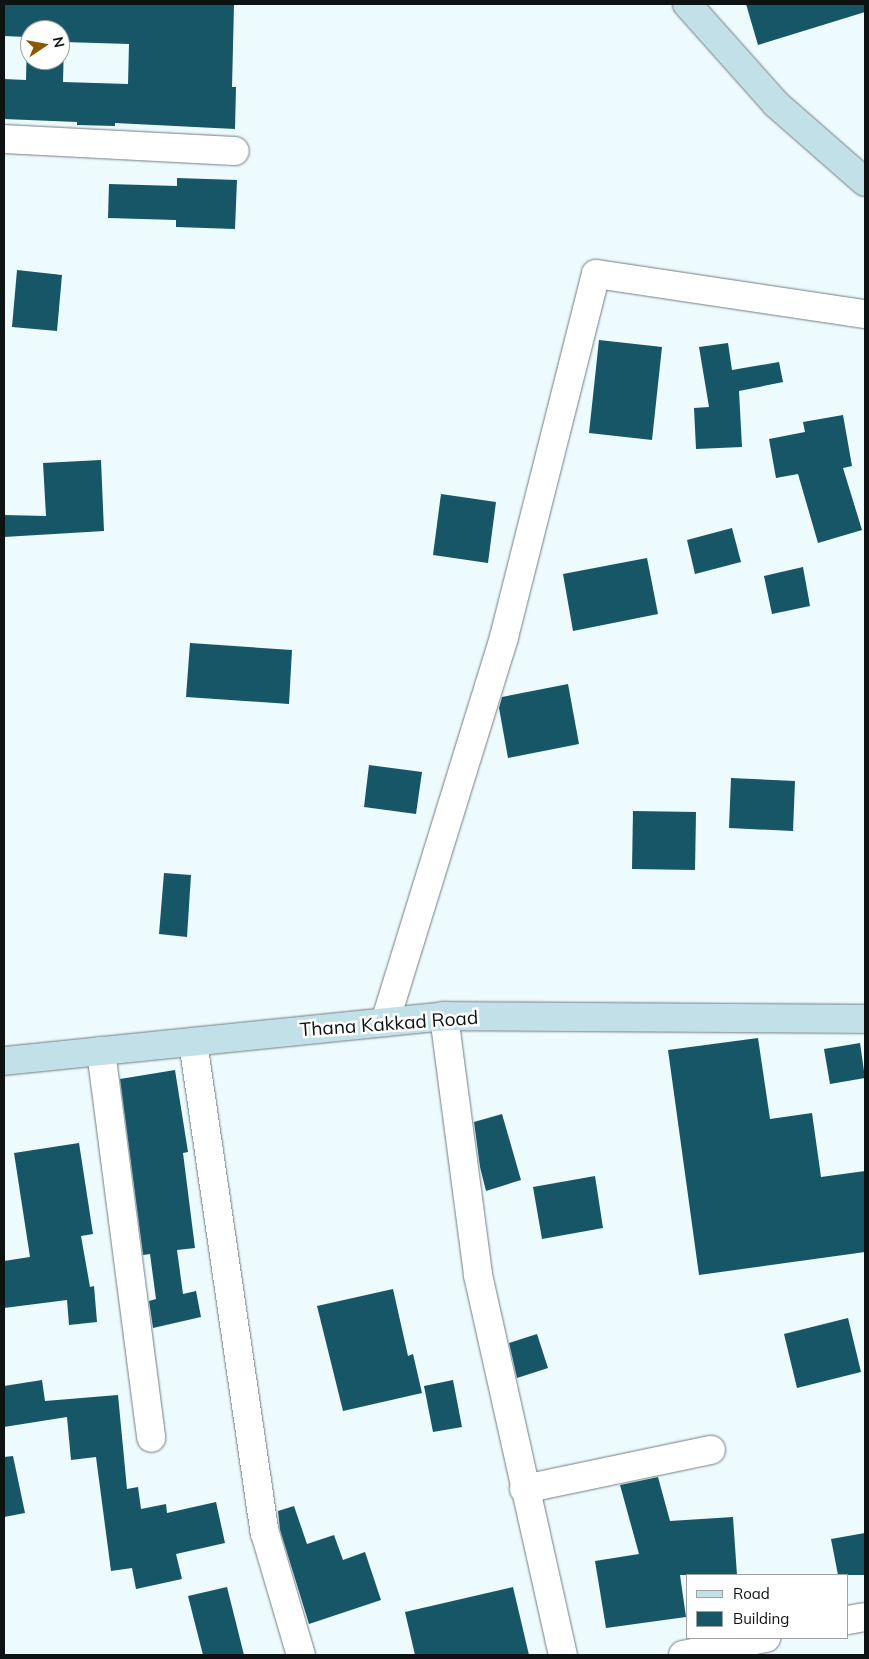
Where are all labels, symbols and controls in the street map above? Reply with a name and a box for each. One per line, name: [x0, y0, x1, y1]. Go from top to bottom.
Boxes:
north arrow: [20, 20, 70, 70]
text: N: [49, 35, 69, 49]
street label: Thana Kakkad Road: [299, 1006, 479, 1042]
legend: [686, 1574, 849, 1639]
text: Road: [733, 1584, 770, 1603]
text: Building: [733, 1609, 789, 1628]

